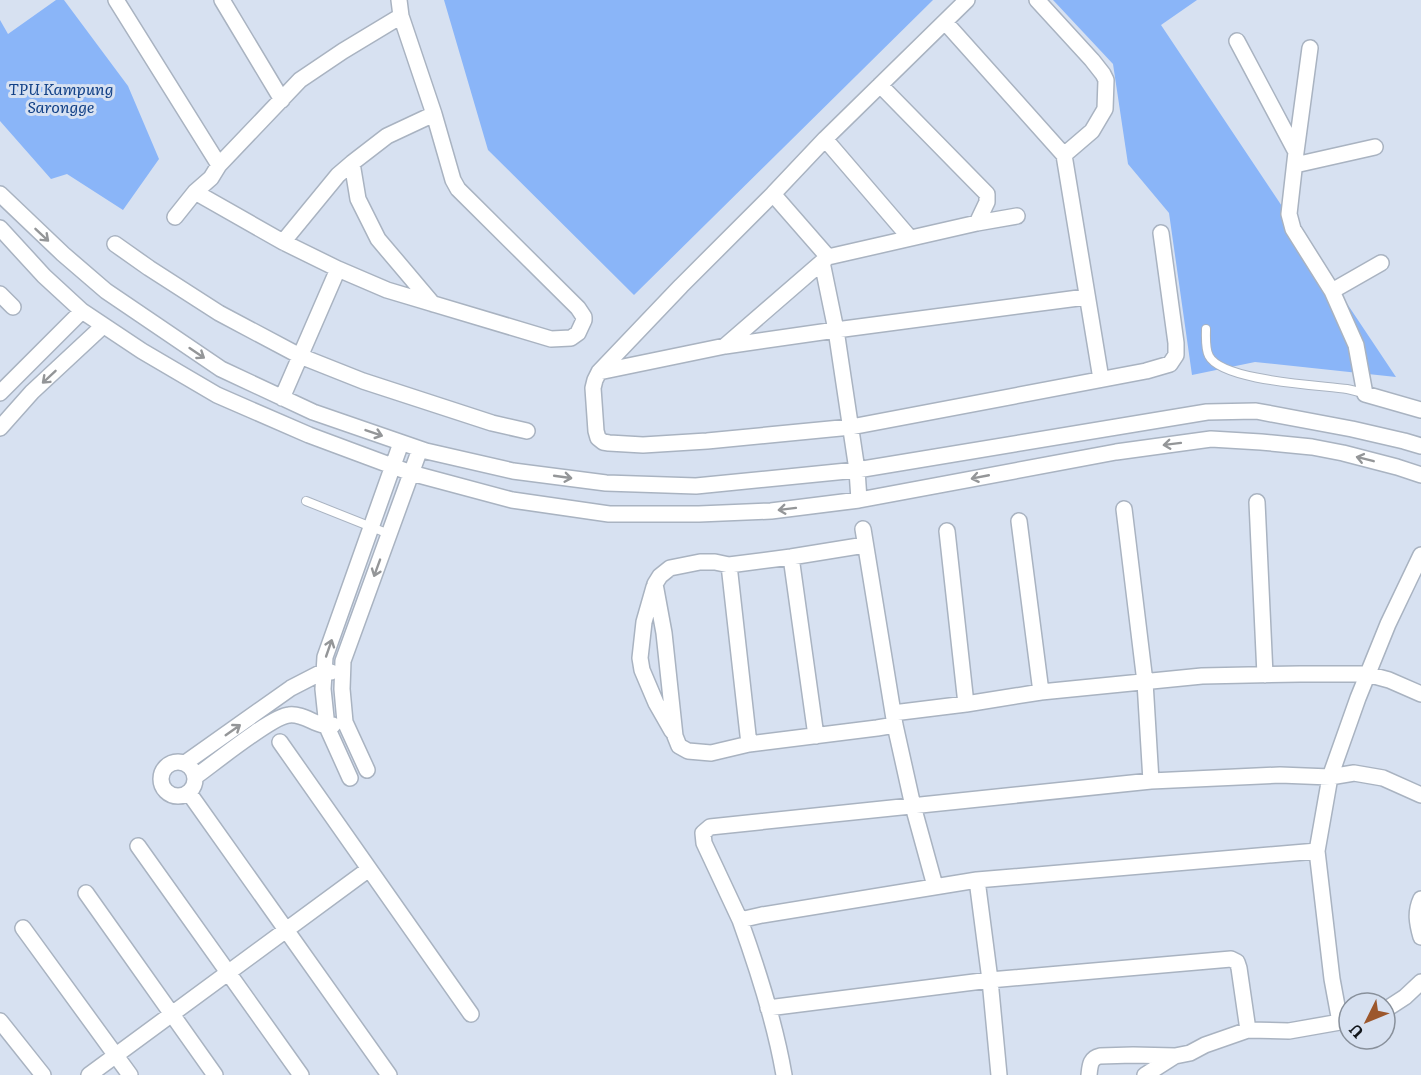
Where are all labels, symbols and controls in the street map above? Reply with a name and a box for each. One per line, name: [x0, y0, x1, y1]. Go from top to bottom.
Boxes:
park label: TPU Kampung Sarongge: [9, 76, 113, 118]
one-way arrow: [35, 227, 50, 242]
one-way arrow: [188, 347, 205, 359]
one-way arrow: [42, 369, 57, 384]
one-way arrow: [364, 429, 383, 440]
one-way arrow: [1163, 439, 1182, 450]
one-way arrow: [1356, 452, 1375, 464]
one-way arrow: [553, 472, 573, 483]
one-way arrow: [971, 472, 990, 483]
one-way arrow: [778, 503, 798, 514]
one-way arrow: [370, 558, 381, 577]
one-way arrow: [324, 639, 335, 658]
one-way arrow: [224, 724, 240, 736]
north arrow: [1337, 991, 1397, 1051]
text: U: [1342, 1019, 1368, 1045]

